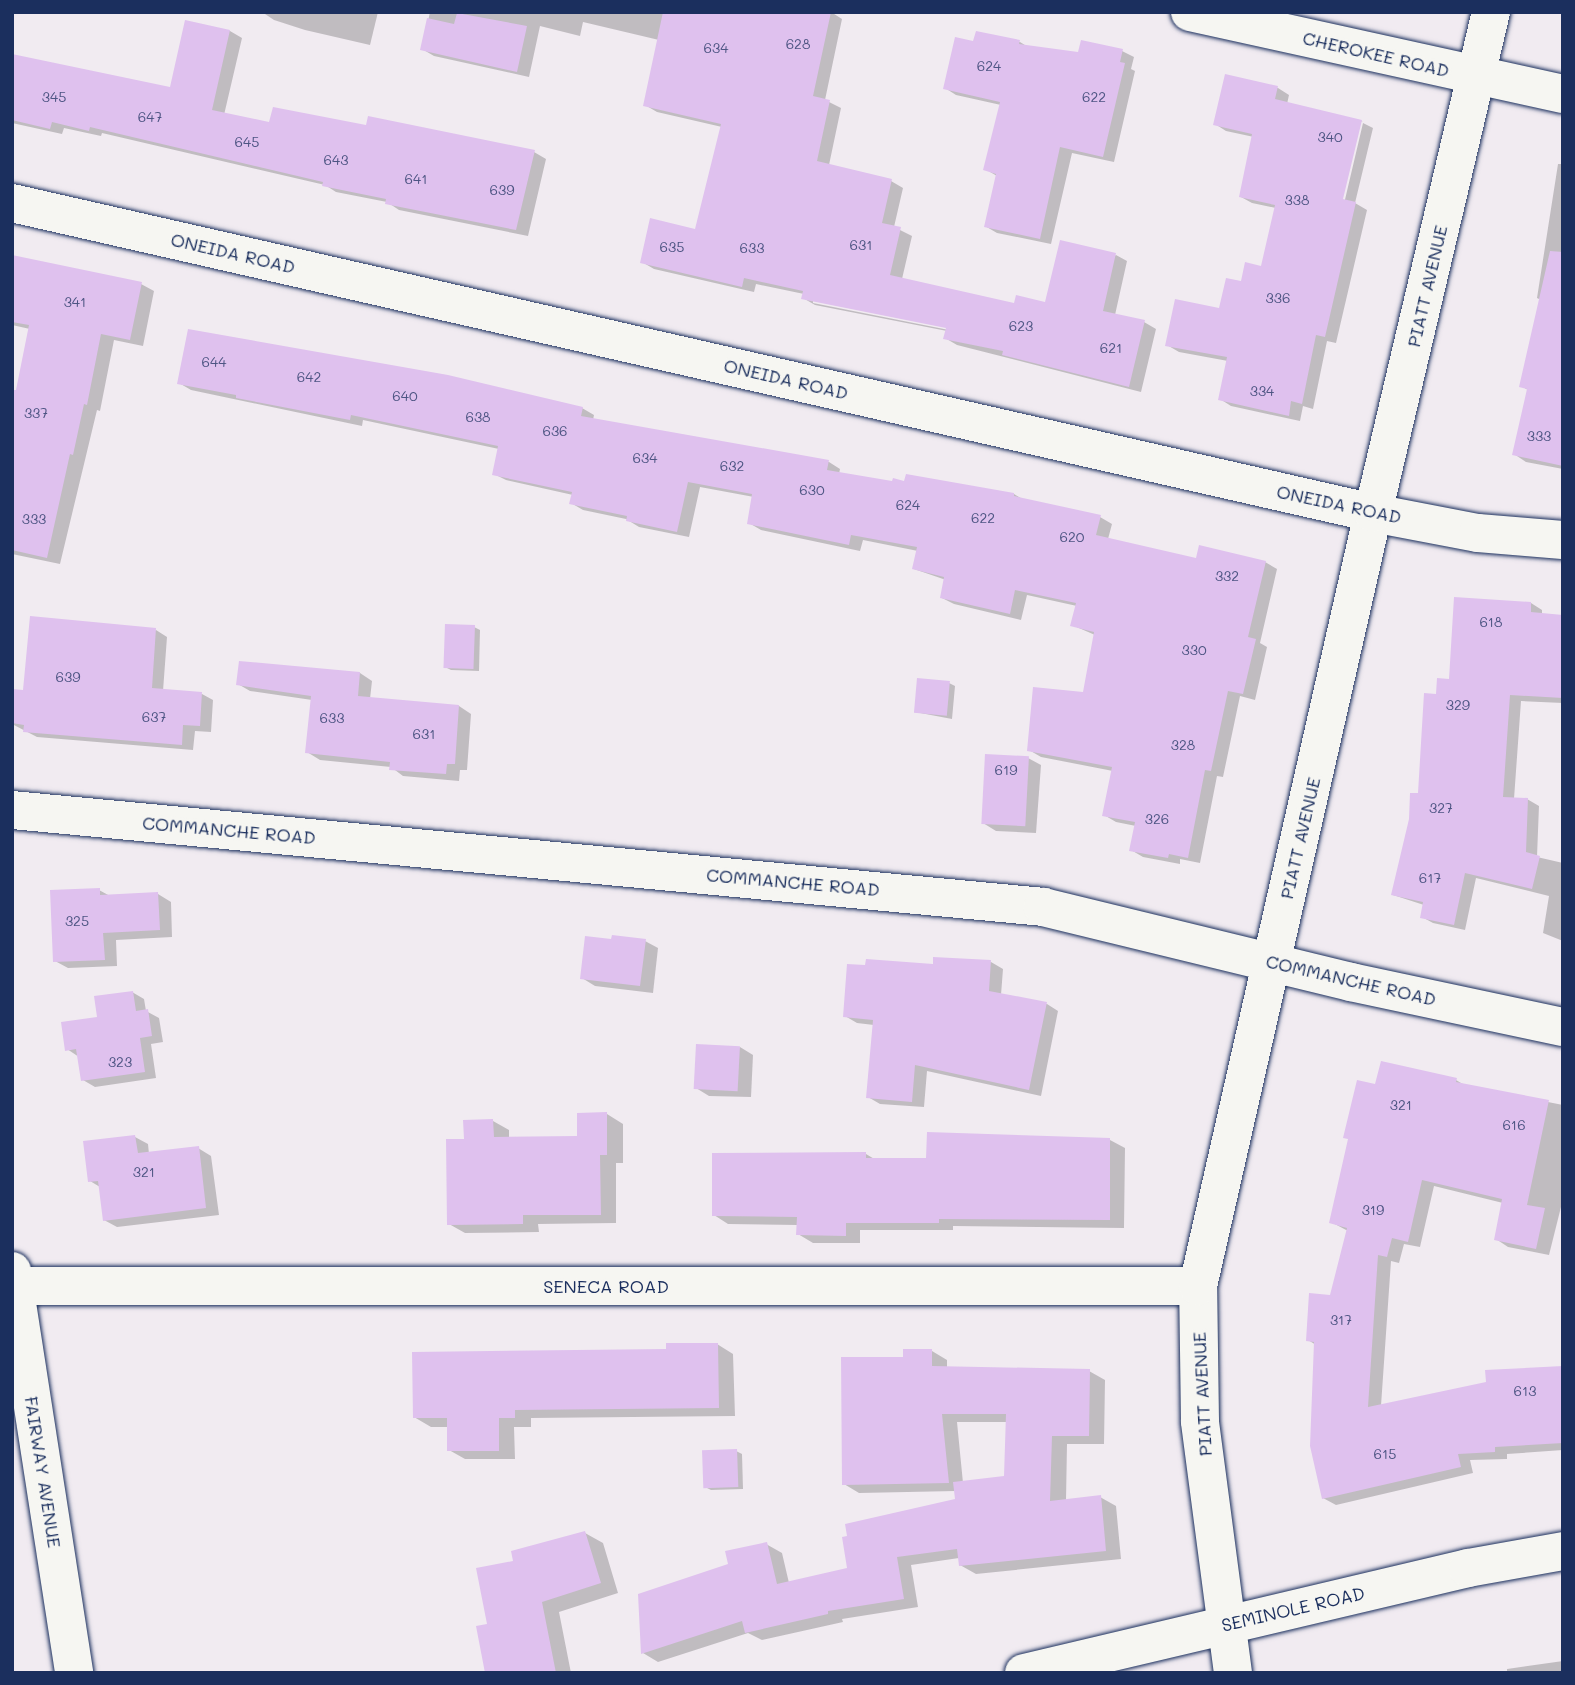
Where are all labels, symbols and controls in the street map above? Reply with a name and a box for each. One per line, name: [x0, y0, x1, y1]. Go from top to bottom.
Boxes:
street label: CHEROKEE ROAD: [1301, 27, 1451, 81]
house number: 628: [786, 36, 810, 52]
house number: 634: [704, 40, 728, 56]
house number: 624: [977, 58, 1001, 74]
house number: 345: [42, 89, 66, 105]
house number: 622: [1082, 89, 1106, 105]
house number: 647: [138, 109, 162, 125]
house number: 340: [1317, 129, 1343, 145]
house number: 645: [235, 134, 259, 150]
house number: 643: [324, 152, 348, 168]
house number: 641: [405, 171, 427, 187]
house number: 639: [490, 182, 514, 198]
house number: 338: [1285, 192, 1309, 208]
street label: PIATT AVENUE: [1402, 223, 1452, 349]
street label: ONEIDA ROAD: [169, 228, 297, 278]
house number: 631: [850, 237, 872, 253]
house number: 635: [660, 239, 684, 255]
house number: 633: [740, 240, 764, 256]
house number: 336: [1266, 290, 1290, 306]
house number: 341: [64, 294, 86, 310]
house number: 623: [1009, 318, 1033, 334]
house number: 621: [1100, 340, 1122, 356]
house number: 644: [202, 354, 226, 370]
street label: ONEIDA ROAD: [722, 354, 850, 404]
house number: 642: [297, 369, 321, 385]
house number: 334: [1250, 383, 1274, 399]
house number: 640: [392, 388, 418, 404]
house number: 337: [24, 405, 48, 421]
house number: 638: [465, 409, 491, 425]
house number: 636: [542, 423, 568, 439]
house number: 333: [1527, 428, 1551, 444]
house number: 634: [633, 450, 657, 466]
house number: 632: [720, 458, 744, 474]
street label: ONEIDA ROAD: [1275, 480, 1403, 528]
house number: 630: [799, 482, 825, 498]
house number: 624: [896, 497, 920, 513]
house number: 622: [971, 510, 995, 526]
house number: 333: [22, 511, 46, 527]
house number: 620: [1060, 529, 1084, 545]
house number: 332: [1215, 568, 1239, 584]
house number: 618: [1479, 614, 1503, 630]
house number: 330: [1181, 642, 1207, 658]
house number: 639: [56, 669, 80, 685]
house number: 329: [1446, 697, 1470, 713]
house number: 637: [142, 709, 166, 725]
house number: 633: [320, 710, 344, 726]
house number: 631: [413, 726, 435, 742]
house number: 328: [1171, 737, 1195, 753]
house number: 619: [995, 762, 1017, 778]
street label: PIATT AVENUE: [1275, 775, 1325, 901]
house number: 327: [1429, 800, 1453, 816]
house number: 326: [1145, 811, 1169, 827]
street label: COMMANCHE ROAD: [141, 812, 317, 848]
street label: COMMANCHE ROAD: [705, 864, 881, 900]
house number: 617: [1419, 870, 1441, 886]
house number: 325: [65, 913, 89, 929]
street label: COMMANCHE ROAD: [1264, 950, 1438, 1010]
house number: 323: [108, 1054, 132, 1070]
house number: 321: [1390, 1097, 1412, 1113]
house number: 616: [1502, 1117, 1526, 1133]
house number: 321: [133, 1164, 155, 1180]
house number: 319: [1362, 1202, 1384, 1218]
street label: SENECA ROAD: [543, 1275, 669, 1297]
house number: 317: [1330, 1312, 1352, 1328]
street label: PIATT AVENUE: [1188, 1331, 1216, 1457]
house number: 613: [1514, 1383, 1536, 1399]
street label: FAIRWAY AVENUE: [20, 1395, 66, 1549]
house number: 615: [1374, 1446, 1396, 1462]
street label: SEMINOLE ROAD: [1219, 1582, 1367, 1636]

